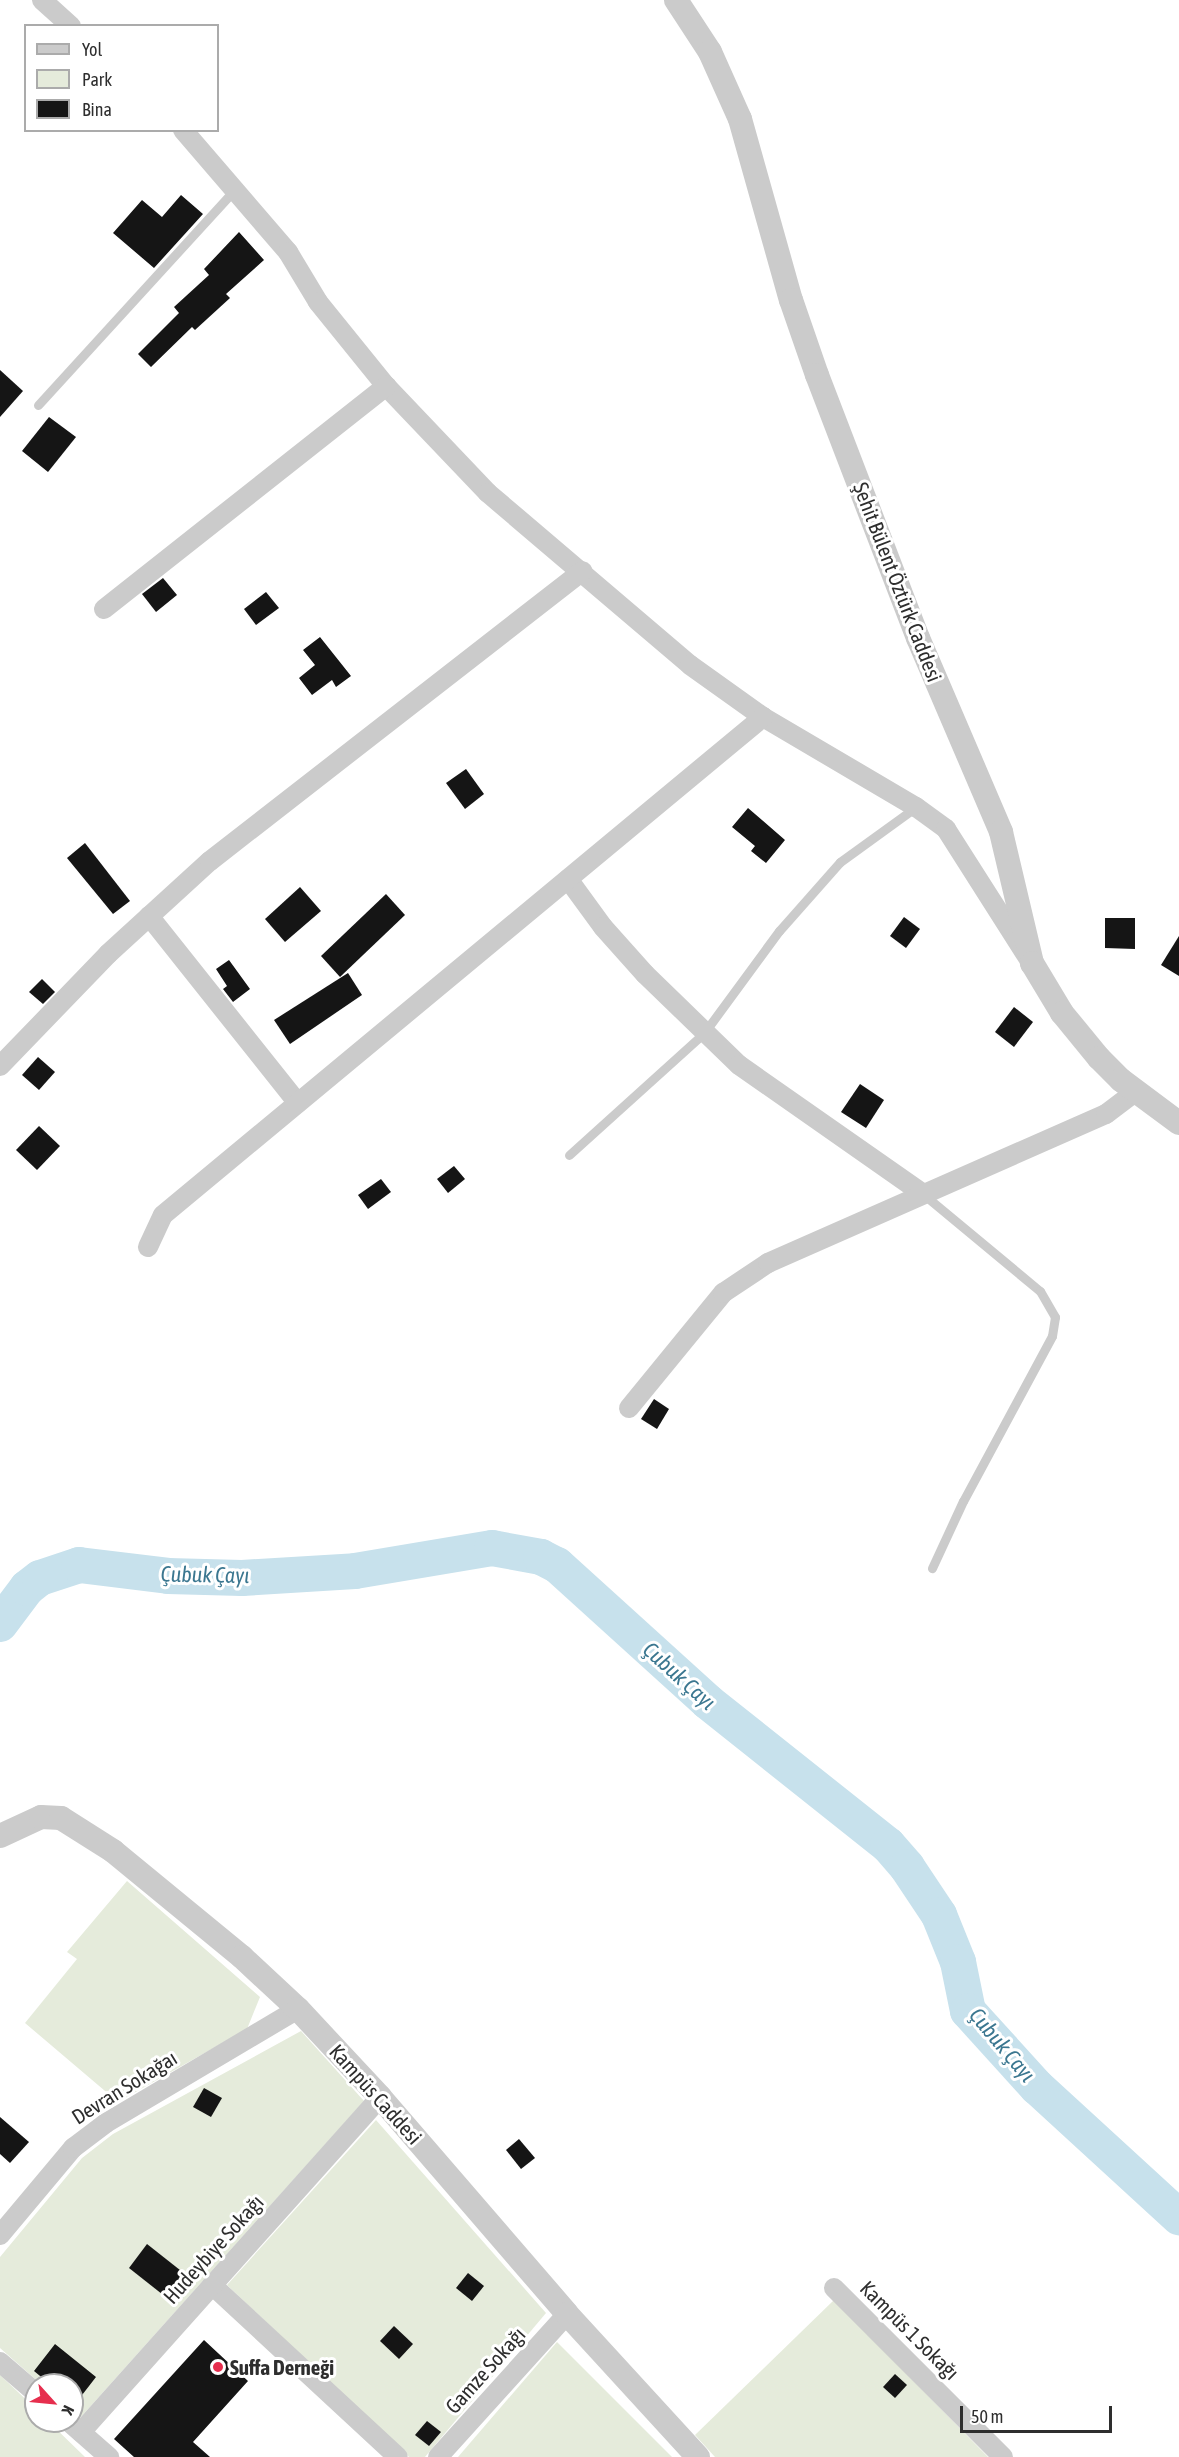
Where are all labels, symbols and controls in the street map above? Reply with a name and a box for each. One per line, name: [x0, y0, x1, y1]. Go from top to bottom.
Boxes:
legend: [24, 24, 219, 132]
text: Yol: [82, 39, 102, 60]
text: Park: [82, 69, 112, 90]
text: Bina: [82, 99, 112, 120]
street label: Şehit Bülent Öztürk Caddesi: [848, 479, 948, 685]
water label: Çubuk Çayı: [161, 1561, 249, 1589]
water label: Çubuk Çayı: [637, 1637, 721, 1715]
water label: Çubuk Çayı: [963, 2003, 1041, 2087]
street label: Kampüs Caddesi: [324, 2039, 428, 2149]
street label: Devran Sokağaı: [67, 2045, 181, 2129]
street label: Hudeybiye Sokağı: [158, 2189, 268, 2309]
street label: Kampüs 1 Sokağı: [855, 2275, 965, 2385]
street label: Gamze Sokağı: [440, 2322, 530, 2418]
place label: Suffa Derneği: [230, 2354, 334, 2380]
marker: Suffa Derneği: [211, 2360, 225, 2374]
north arrow: [24, 2373, 84, 2433]
scale bar: [963, 2394, 1114, 2432]
text: K: [58, 2403, 78, 2418]
text: 50 m: [971, 2406, 1003, 2427]

